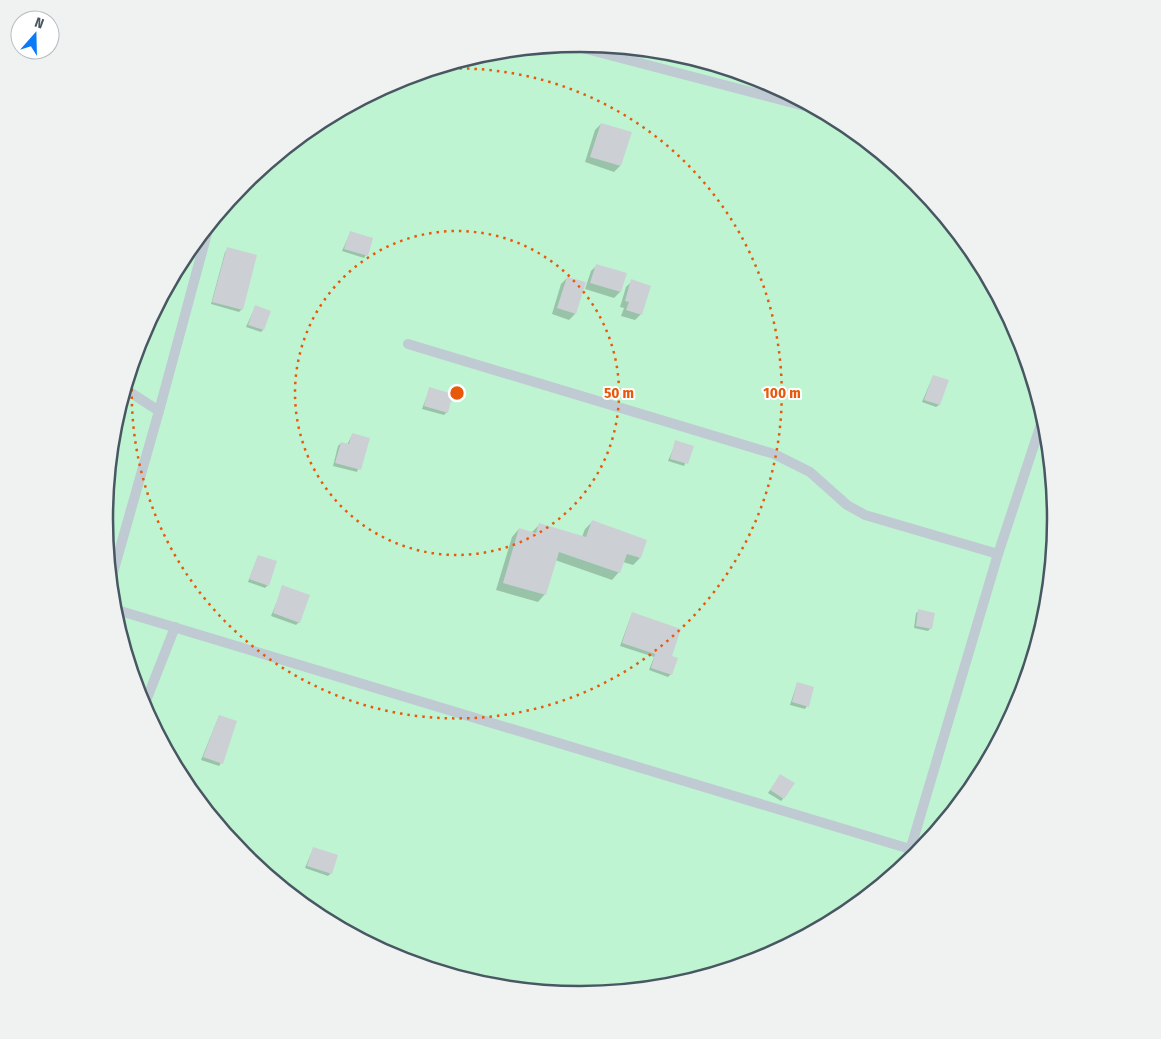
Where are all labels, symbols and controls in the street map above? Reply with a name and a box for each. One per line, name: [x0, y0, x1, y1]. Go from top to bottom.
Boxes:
north arrow: [10, 10, 60, 60]
text: N: [32, 14, 46, 33]
centre of rings: [448, 384, 466, 402]
text: 50 m: [604, 384, 634, 402]
text: 100 m: [763, 384, 801, 402]

